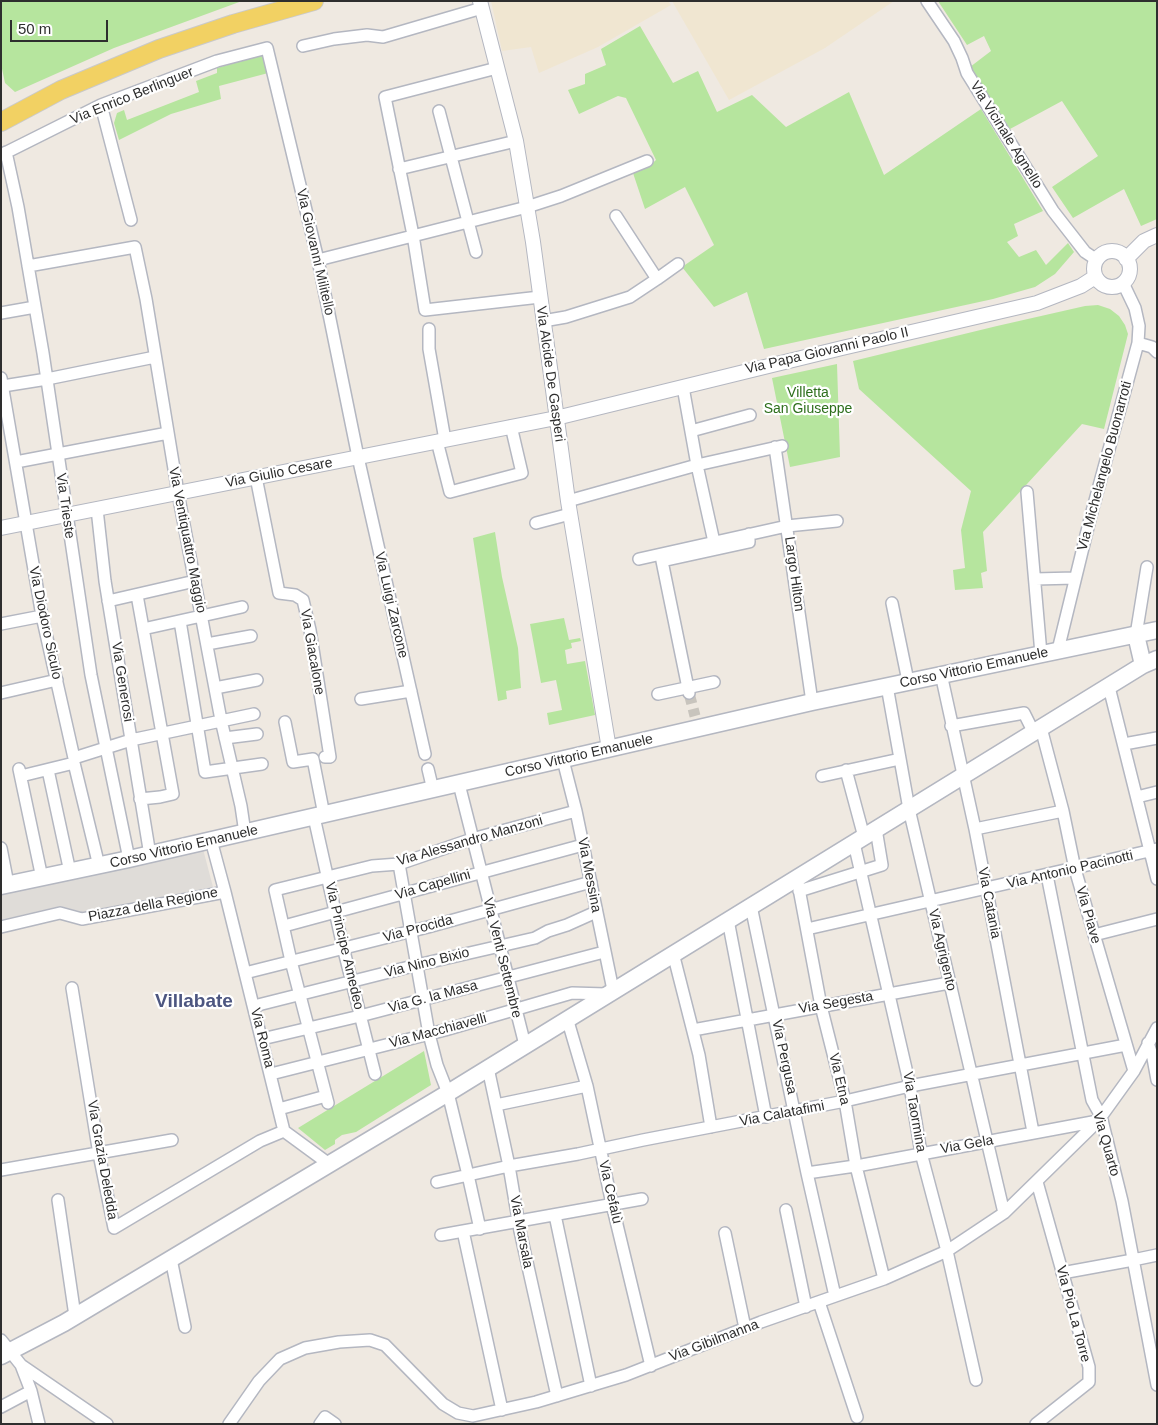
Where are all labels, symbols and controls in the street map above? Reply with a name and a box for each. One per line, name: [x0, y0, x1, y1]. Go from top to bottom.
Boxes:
scale bar: [12, 10, 110, 42]
text: 50 m: [18, 20, 51, 37]
street label: Via Enrico Berlinguer: [68, 64, 196, 128]
street label: Via Vicinale Agnello: [966, 78, 1046, 192]
street label: Via Giovanni Militello: [292, 187, 338, 317]
street label: Via Alcide De Gasperi: [532, 305, 568, 443]
street label: Via Papa Giovanni Paolo II: [744, 324, 910, 378]
street label: Via Michelangelo Buonarroti: [1074, 379, 1136, 553]
park label: Villetta San Giuseppe: [764, 385, 852, 418]
street label: Via Giulio Cesare: [224, 454, 334, 492]
street label: Via Ventiquattro Maggio: [165, 466, 209, 614]
street label: Via Trieste: [52, 472, 78, 540]
street label: Largo Hilton: [780, 535, 808, 613]
street label: Via Luigi Zarcone: [371, 550, 411, 660]
street label: Via Diodoro Siculo: [25, 565, 65, 681]
street label: Via Giacalone: [296, 608, 328, 696]
street label: Via Generosi: [107, 641, 137, 723]
street label: Corso Vittorio Emanuele: [898, 644, 1050, 692]
street label: Corso Vittorio Emanuele: [503, 731, 655, 781]
street label: Via Alessandro Manzoni: [395, 812, 545, 870]
street label: Corso Vittorio Emanuele: [108, 822, 260, 872]
street label: Via Messina: [574, 836, 604, 914]
street label: Via Antonio Pacinotti: [1005, 847, 1135, 893]
street label: Via Capellini: [393, 866, 473, 904]
street label: Via Catania: [974, 866, 1004, 940]
street label: Via Principe Amedeo: [321, 881, 367, 1011]
street label: Piazza della Regione: [87, 884, 219, 926]
street label: Via Piave: [1072, 884, 1104, 946]
street label: Via Venti Settembre: [479, 896, 525, 1020]
street label: Via Agrigento: [924, 907, 960, 993]
street label: Via Procida: [381, 912, 455, 946]
street label: Via Nino Bixio: [383, 944, 471, 982]
street label: Via G. la Masa: [387, 977, 479, 1017]
street label: Via Segesta: [797, 988, 875, 1018]
district label: Villabate: [155, 991, 233, 1013]
street label: Via Roma: [246, 1006, 278, 1070]
street label: Via Macchiavelli: [387, 1010, 489, 1052]
street label: Via Pergusa: [768, 1018, 800, 1096]
street label: Via Etna: [825, 1051, 853, 1107]
street label: Via Taormina: [899, 1070, 929, 1154]
street label: Via Calatafimi: [738, 1098, 826, 1130]
street label: Via Grazia Deledda: [83, 1099, 121, 1221]
street label: Via Quarto: [1089, 1110, 1123, 1178]
street label: Via Gela: [939, 1132, 995, 1158]
street label: Via Cefalù: [595, 1159, 625, 1225]
street label: Via Marsala: [506, 1194, 536, 1270]
street label: Via Pio La Torre: [1052, 1264, 1094, 1364]
street label: Via Gibilmanna: [667, 1316, 761, 1366]

